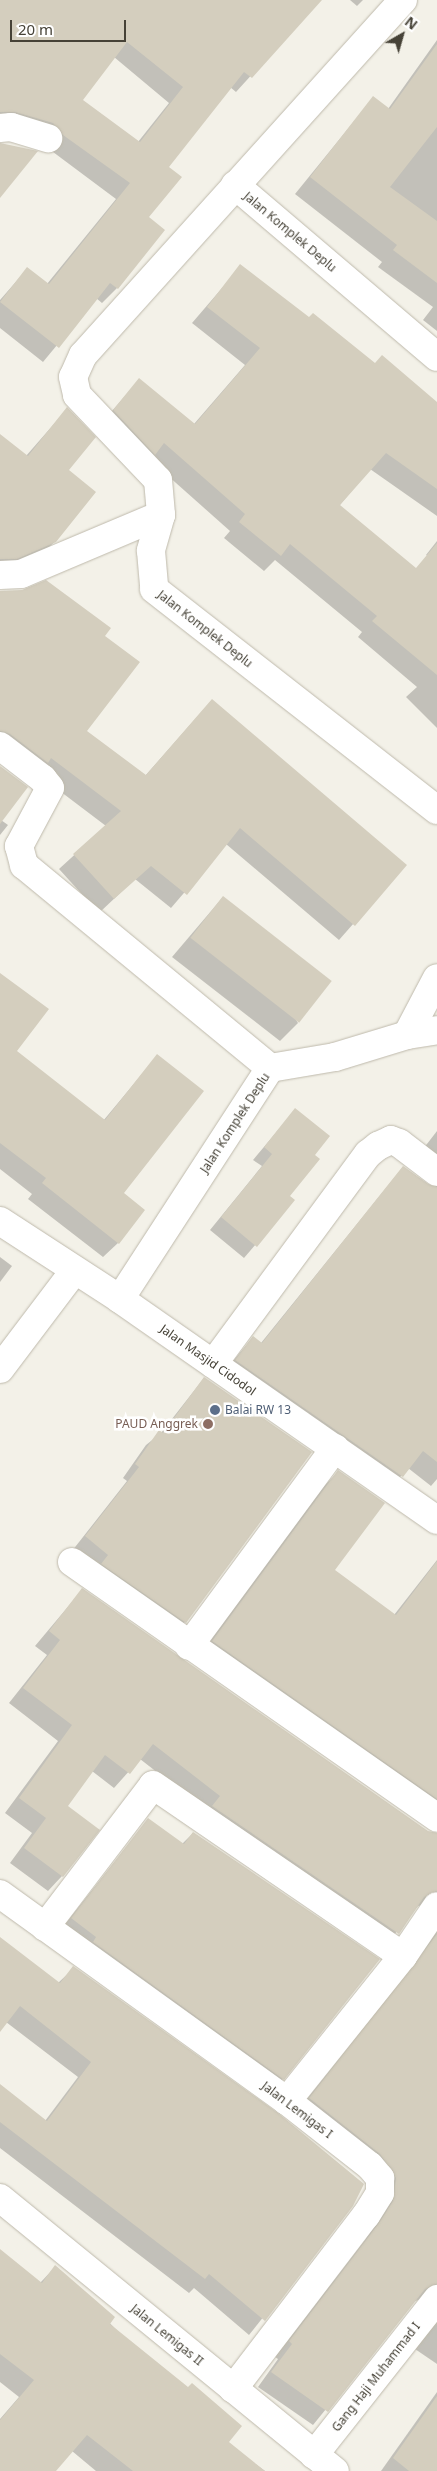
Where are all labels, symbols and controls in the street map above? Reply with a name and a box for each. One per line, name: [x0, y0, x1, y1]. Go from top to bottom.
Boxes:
scale bar: [12, 10, 129, 42]
north arrow: [377, 10, 427, 60]
text: N: [401, 12, 422, 34]
text: 20 m: [18, 19, 53, 39]
street label: Jalan Komplek Deplu: [241, 189, 339, 275]
street label: Jalan Komplek Deplu: [155, 587, 255, 671]
street label: Jalan Komplek Deplu: [197, 1070, 273, 1176]
street label: Jalan Masjid Cidodol: [157, 1322, 259, 1398]
place label: Balai RW 13: [225, 1403, 291, 1417]
marker: Balai RW 13: [209, 1404, 221, 1416]
place label: PAUD Anggrek: [115, 1417, 198, 1431]
marker: PAUD Anggrek: [202, 1418, 214, 1430]
street label: Jalan Lemigas I: [259, 2079, 335, 2141]
street label: Jalan Lemigas II: [128, 2301, 206, 2369]
street label: Gang Haji Muhammad I: [329, 2320, 423, 2434]

